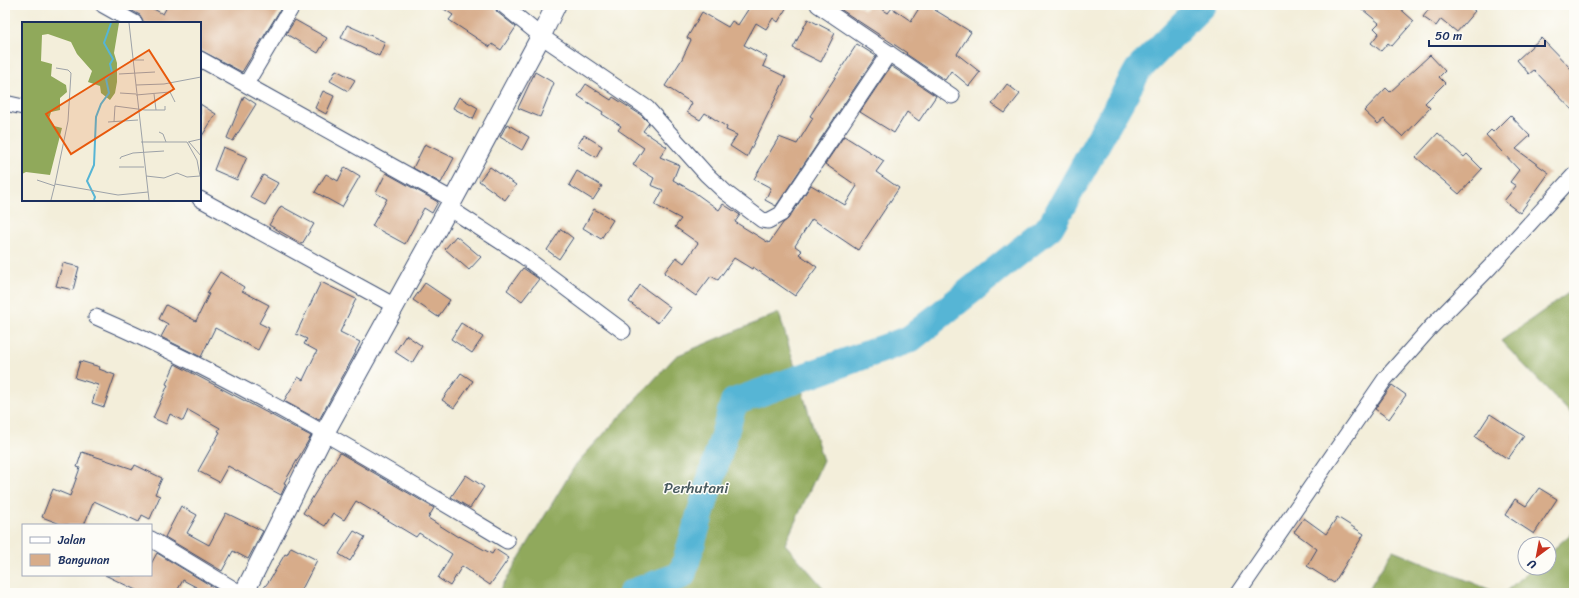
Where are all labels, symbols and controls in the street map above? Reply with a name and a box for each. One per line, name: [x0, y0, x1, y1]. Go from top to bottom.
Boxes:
inset map: [22, 22, 201, 201]
scale bar: [1429, 22, 1545, 48]
text: 50 m: [1435, 25, 1462, 47]
park label: Perhutani: [664, 475, 729, 501]
legend: [22, 524, 152, 576]
text: Jalan: [57, 529, 86, 551]
north arrow: [1517, 536, 1557, 576]
text: Bangunan: [58, 549, 110, 571]
text: U: [1523, 554, 1540, 574]

